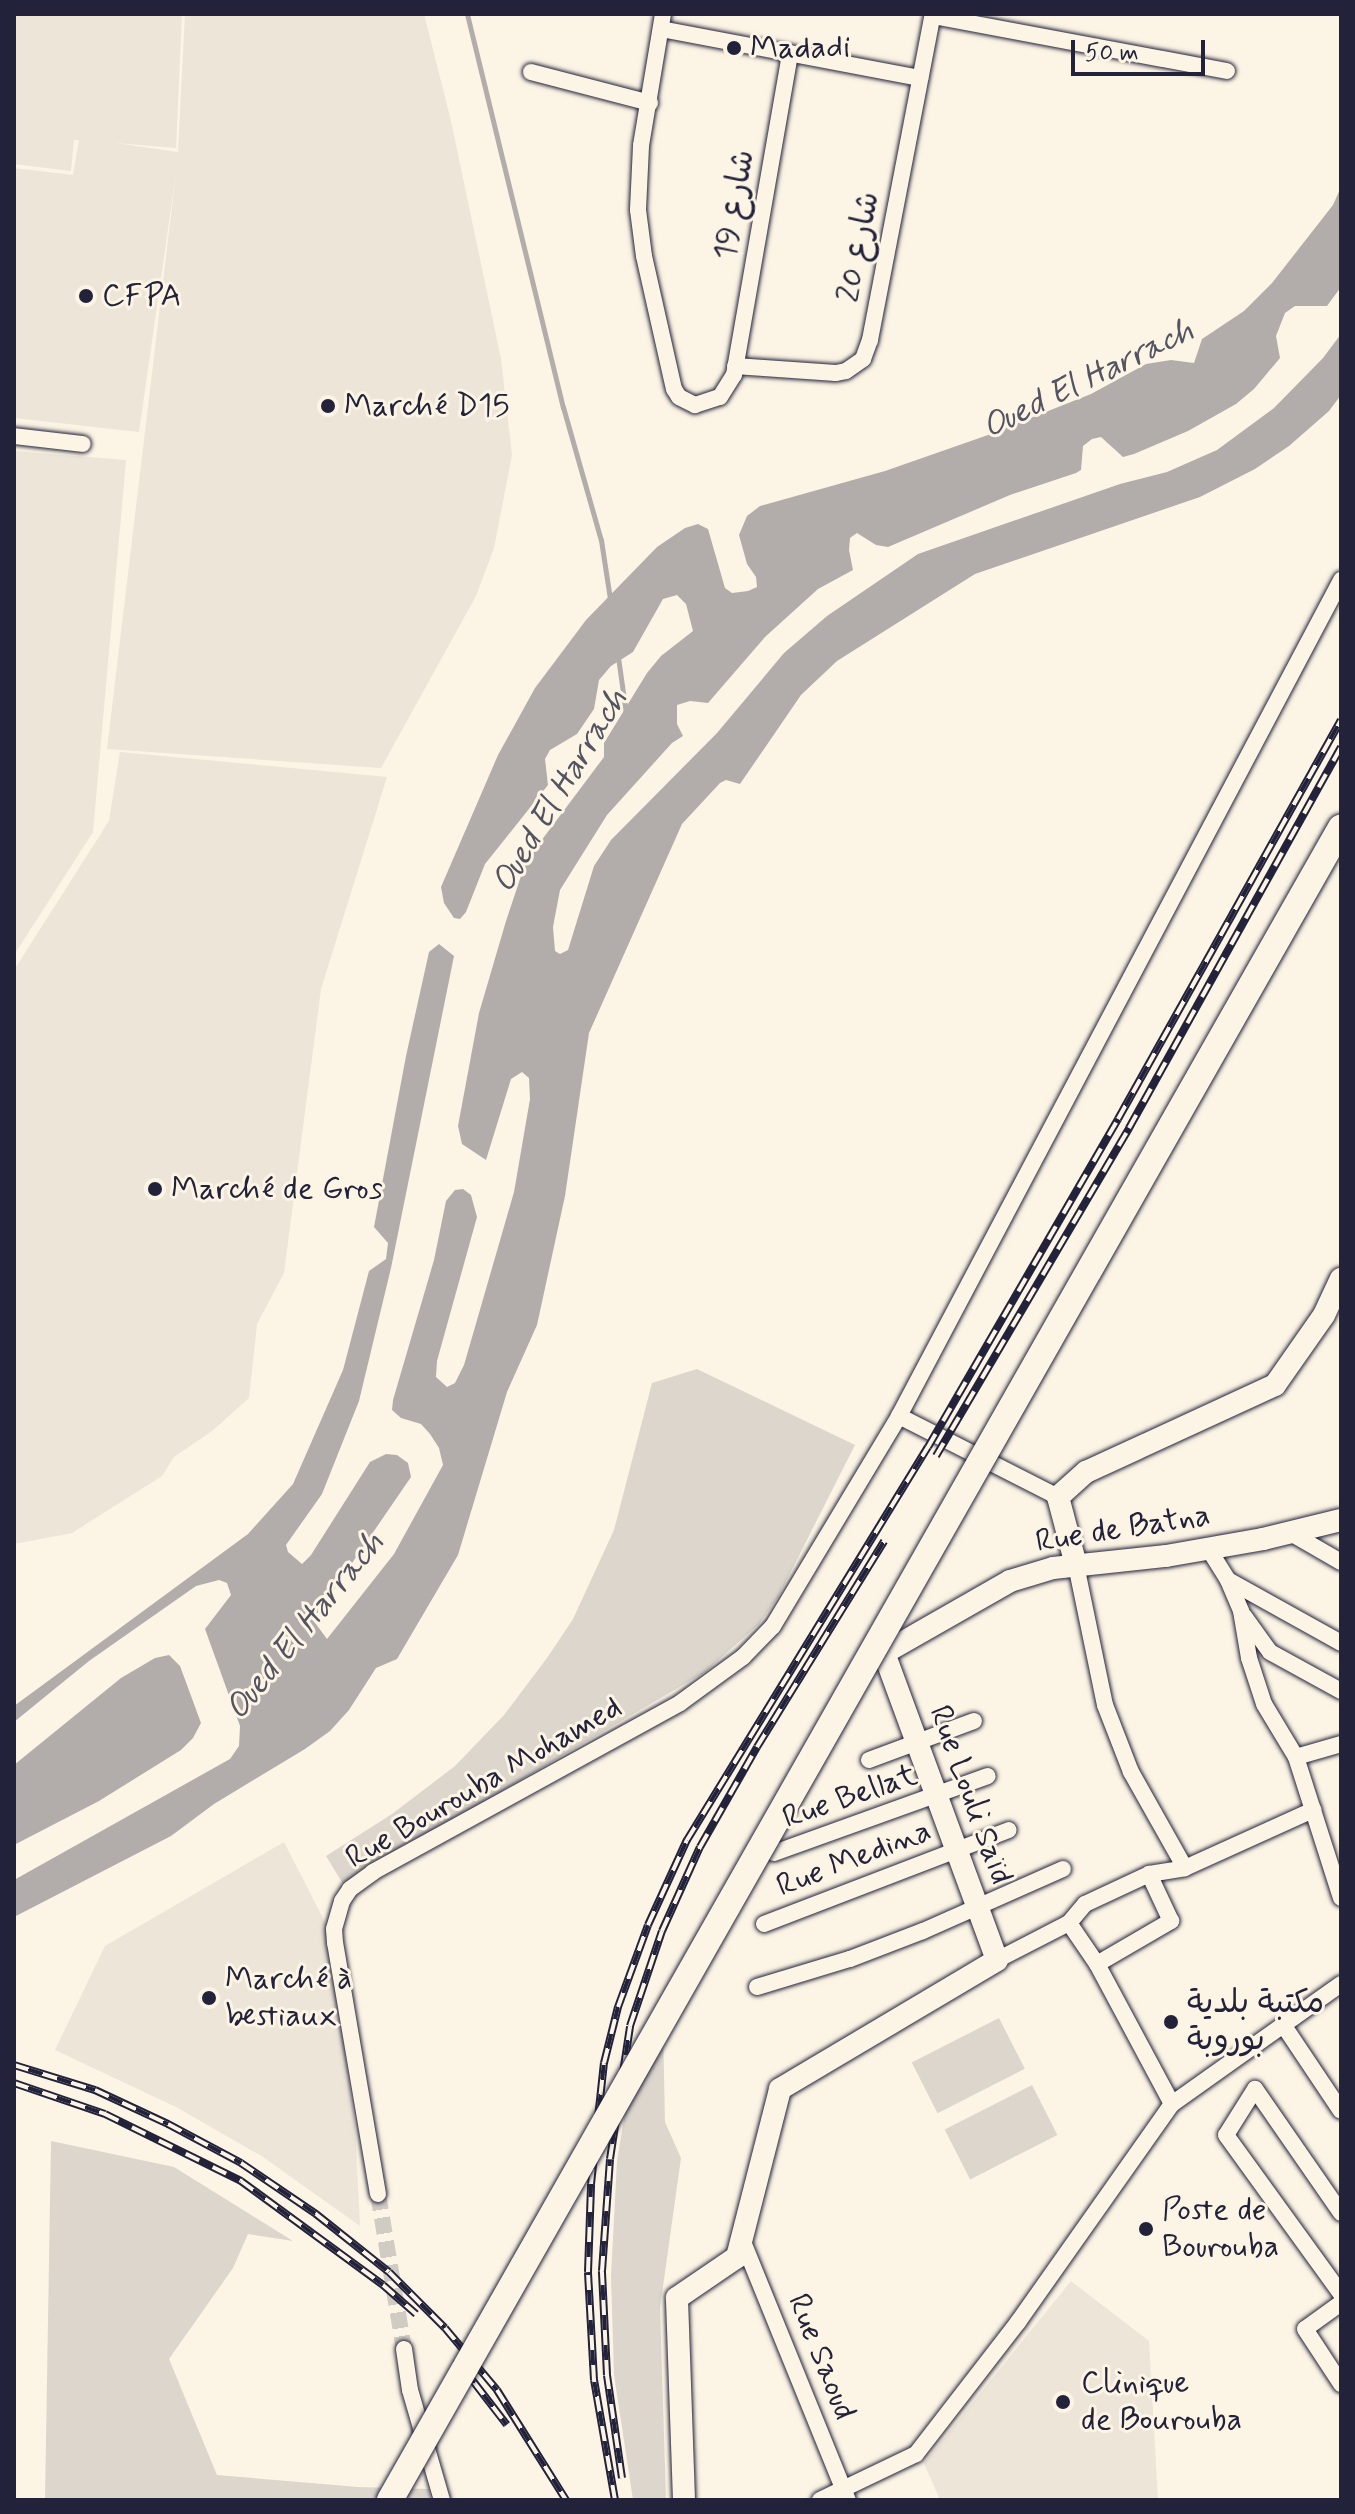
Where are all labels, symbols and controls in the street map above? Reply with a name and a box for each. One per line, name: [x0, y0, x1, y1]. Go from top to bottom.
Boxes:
scale bar: [1075, 24, 1209, 74]
place label: Madadi: [750, 29, 850, 67]
text: 50 m: [1085, 38, 1139, 69]
marker: Madadi: [725, 39, 743, 57]
street label: شارع 19: [706, 147, 764, 263]
street label: شارع 20: [829, 188, 889, 306]
place label: CFPA: [102, 277, 181, 315]
marker: CFPA: [77, 287, 95, 305]
water label: Oued El Harrach: [976, 310, 1200, 448]
place label: Marché D15: [344, 387, 509, 425]
marker: Marché D15: [319, 397, 337, 415]
water label: Oued El Harrach: [483, 682, 637, 900]
place label: Marché de Gros: [171, 1170, 383, 1208]
marker: Marché de Gros: [146, 1180, 164, 1198]
street label: Rue de Batna: [1030, 1496, 1216, 1562]
water label: Oued El Harrach: [217, 1524, 393, 1728]
street label: Rue Bourouba Mohamed: [336, 1686, 632, 1880]
street label: Rue Louli Saïd: [920, 1701, 1020, 1889]
street label: Rue Bellat: [778, 1756, 922, 1838]
street label: Rue Medina: [769, 1811, 939, 1907]
place label: Marché à bestiaux: [225, 1961, 352, 2036]
place label: مكتبة بلدية بوروبة: [1187, 1985, 1324, 2060]
marker: Marché à bestiaux: [200, 1989, 218, 2007]
marker: مكتبة بلدية بوروبة: [1162, 2013, 1180, 2031]
place label: Poste de Bourouba: [1162, 2192, 1279, 2267]
marker: Poste de Bourouba: [1137, 2220, 1155, 2238]
street label: Rue Saoud: [778, 2287, 864, 2427]
place label: Clinique de Bourouba: [1081, 2365, 1237, 2440]
marker: Clinique de Bourouba: [1052, 2391, 1074, 2413]

